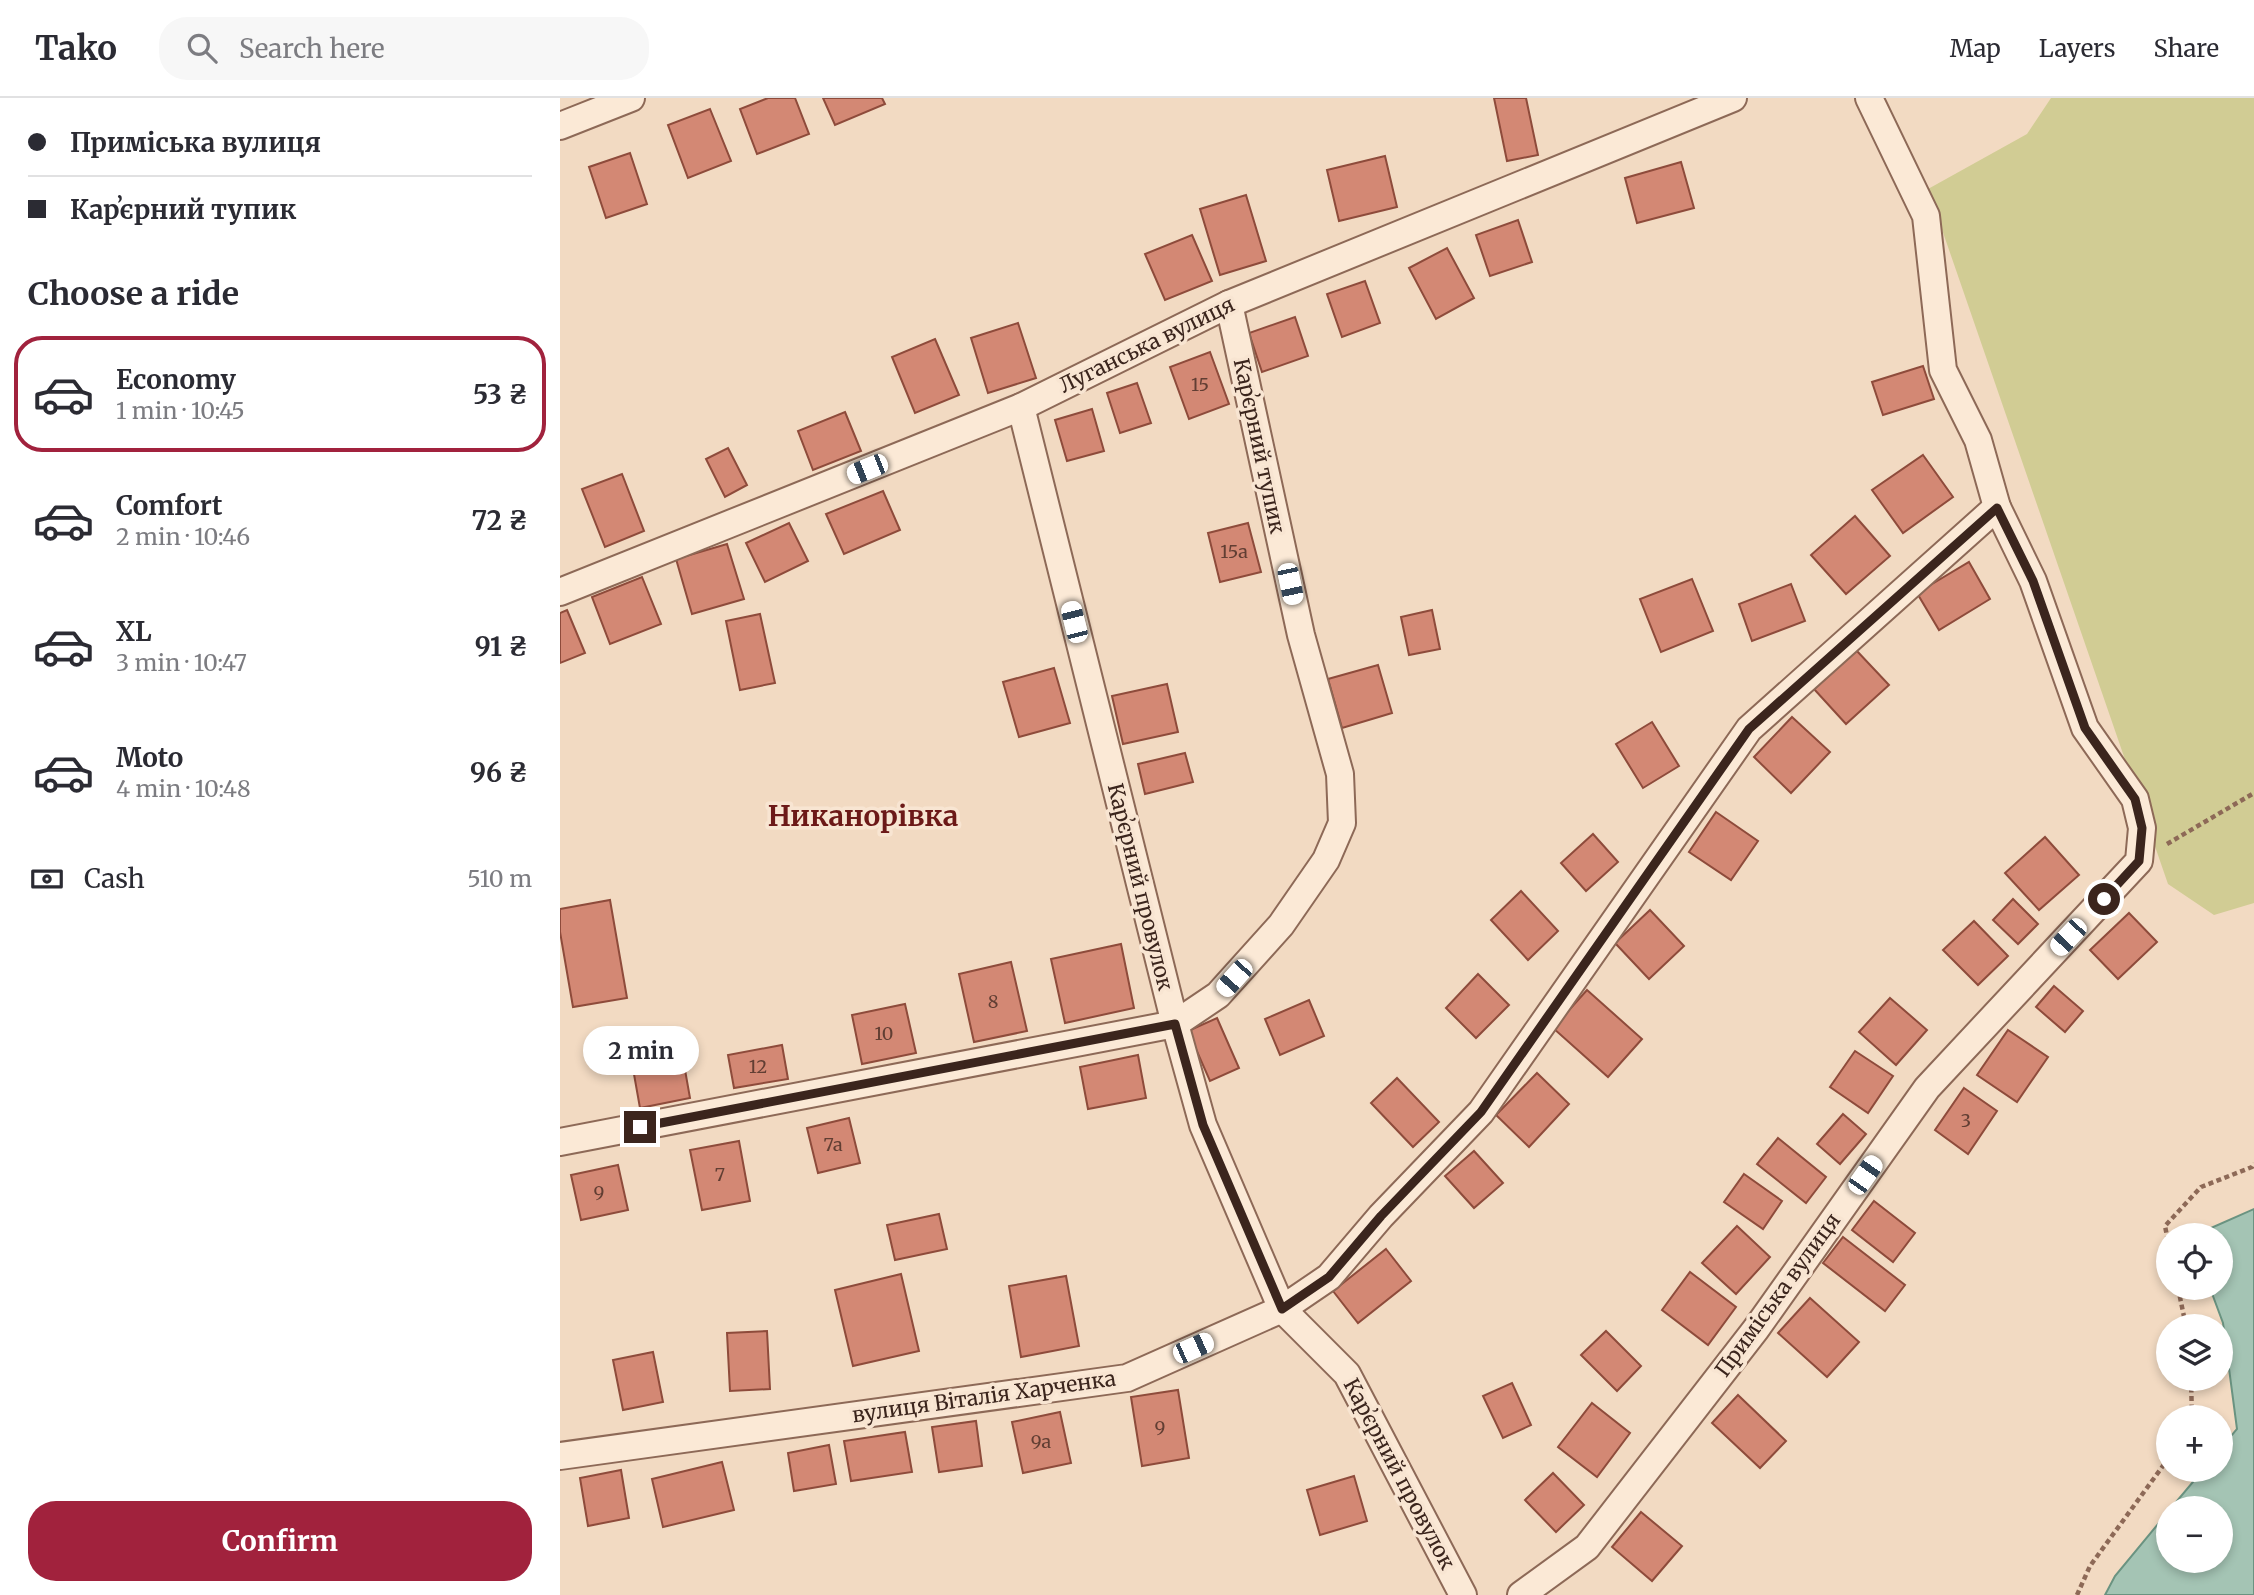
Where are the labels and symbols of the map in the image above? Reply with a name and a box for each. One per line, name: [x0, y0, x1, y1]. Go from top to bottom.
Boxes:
street label: Луганська вулиця: [1055, 290, 1239, 399]
street label: Карʼєрний тупик: [1228, 356, 1291, 536]
house number: 15: [1191, 373, 1209, 396]
car: [844, 451, 891, 487]
house number: 15а: [1220, 540, 1248, 563]
car: [1276, 561, 1305, 607]
car: [1059, 599, 1090, 645]
street label: Карʼєрний провулок: [1102, 780, 1179, 993]
district label: Никанорівка: [768, 798, 959, 834]
route start: [2088, 883, 2120, 915]
car: [2046, 914, 2091, 960]
car: [1213, 955, 1256, 1001]
house number: 8: [988, 990, 998, 1013]
house number: 10: [875, 1022, 893, 1045]
callout: 2 min: [582, 1026, 698, 1074]
house number: 12: [749, 1055, 767, 1078]
house number: 3: [1961, 1109, 1971, 1132]
route end: [624, 1111, 656, 1143]
house number: 7а: [823, 1133, 843, 1156]
car: [1845, 1152, 1886, 1198]
house number: 7: [715, 1163, 725, 1186]
house number: 9: [594, 1181, 604, 1204]
street label: Приміська вулиця: [1709, 1207, 1846, 1382]
car: [1170, 1330, 1217, 1366]
street label: вулиця Віталія Харченка: [850, 1365, 1117, 1428]
street label: Карʼєрний провулок: [1338, 1374, 1461, 1574]
house number: 9: [1155, 1416, 1165, 1439]
house number: 9а: [1031, 1430, 1052, 1453]

